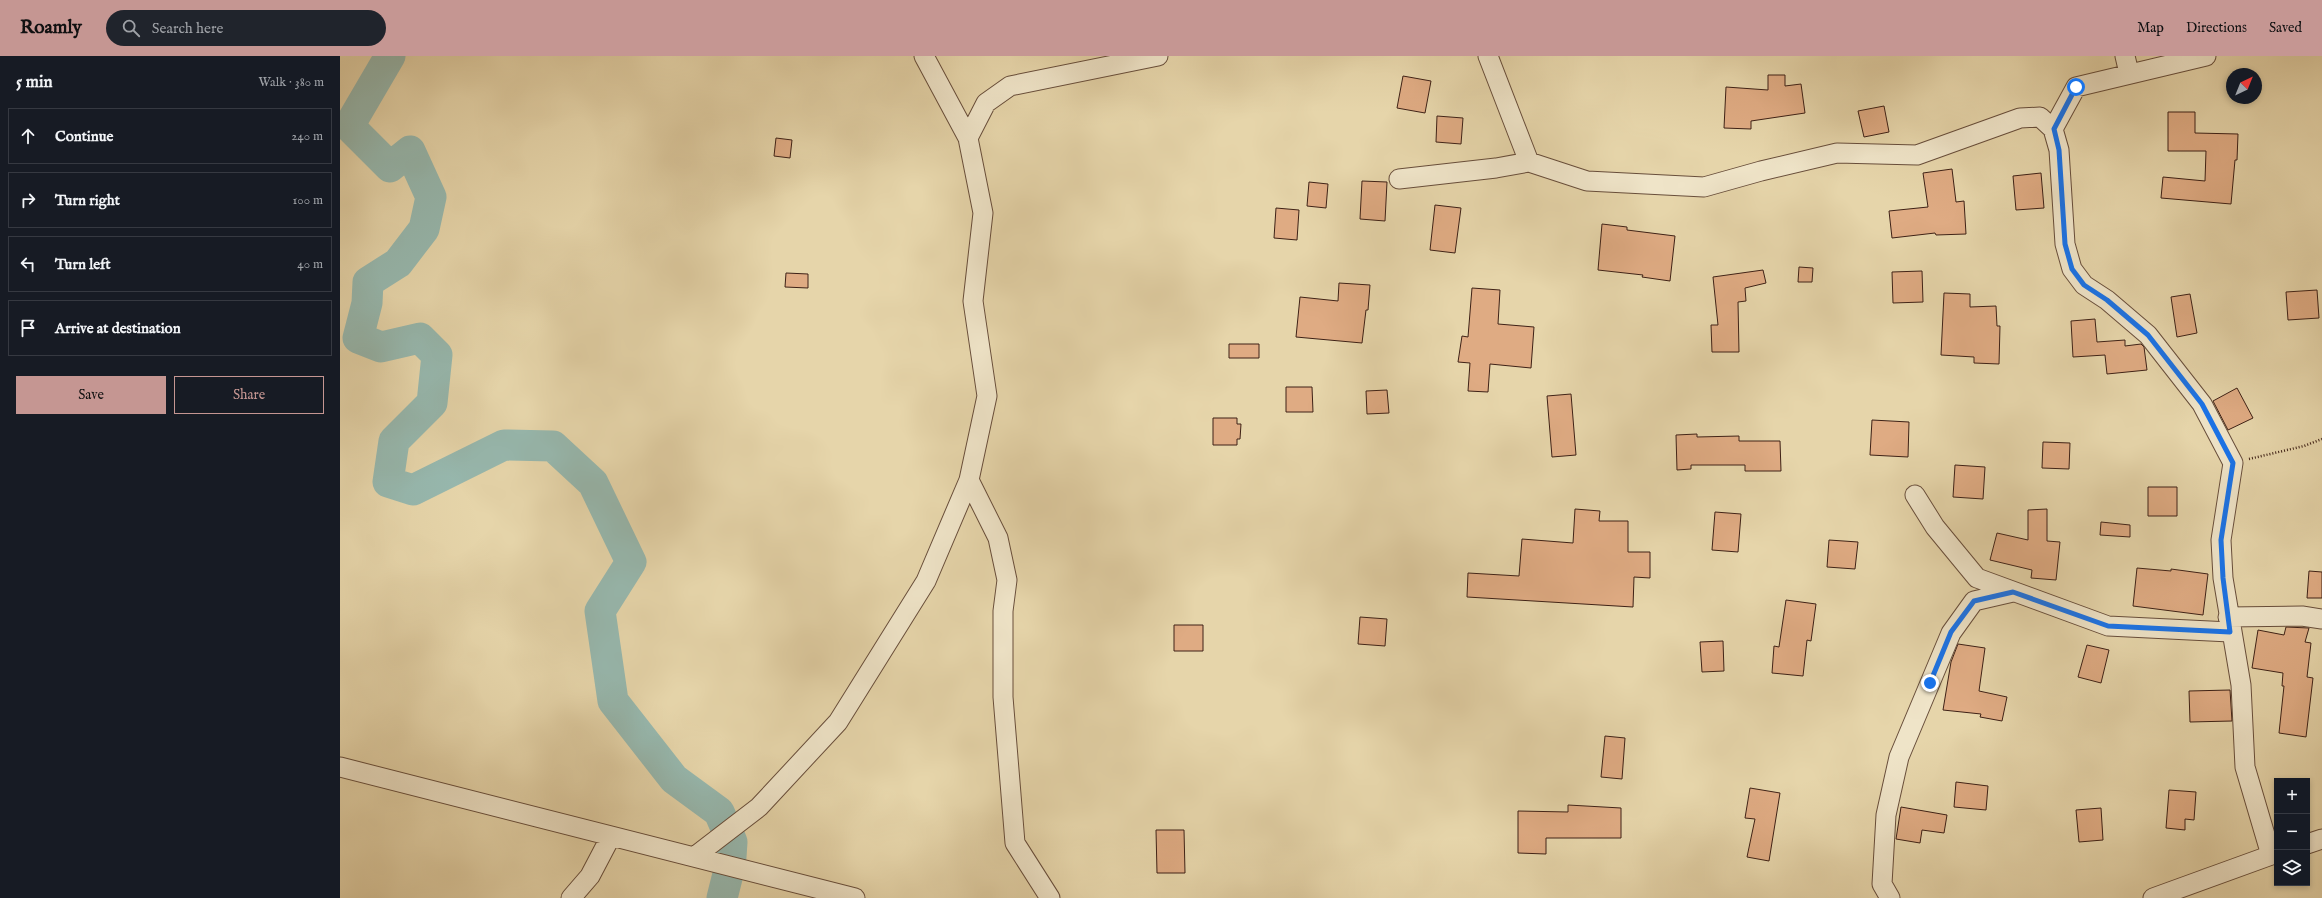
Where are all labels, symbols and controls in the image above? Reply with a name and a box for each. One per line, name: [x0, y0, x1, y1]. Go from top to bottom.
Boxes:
search box: [106, 10, 386, 46]
text: Roamly: [20, 16, 82, 40]
icon: search: [120, 17, 142, 39]
text: Search here: [152, 19, 223, 38]
text: Map: [2137, 19, 2164, 37]
text: Directions: [2186, 19, 2247, 37]
text: Saved: [2269, 19, 2302, 37]
north arrow: [2226, 68, 2262, 104]
text: 5 min: [16, 72, 53, 93]
text: Walk · 380 m: [259, 74, 324, 91]
route start: [2067, 78, 2085, 96]
icon: ahead: [17, 125, 39, 147]
text: Continue: [55, 127, 113, 146]
text: 240 m: [291, 128, 323, 145]
icon: right: [17, 189, 39, 211]
text: Turn right: [55, 191, 120, 210]
text: 100 m: [293, 192, 323, 209]
icon: left: [17, 253, 39, 275]
text: Turn left: [55, 255, 111, 274]
text: 40 m: [297, 256, 323, 273]
icon: arrive: [17, 317, 39, 339]
text: Arrive at destination: [55, 319, 181, 338]
button: Save: [16, 376, 166, 414]
button: Share: [174, 376, 324, 414]
route end: [1921, 674, 1939, 692]
map controls: [2274, 778, 2310, 886]
button: +: [2274, 778, 2310, 814]
button: −: [2274, 814, 2310, 850]
button: layers: [2274, 850, 2310, 886]

